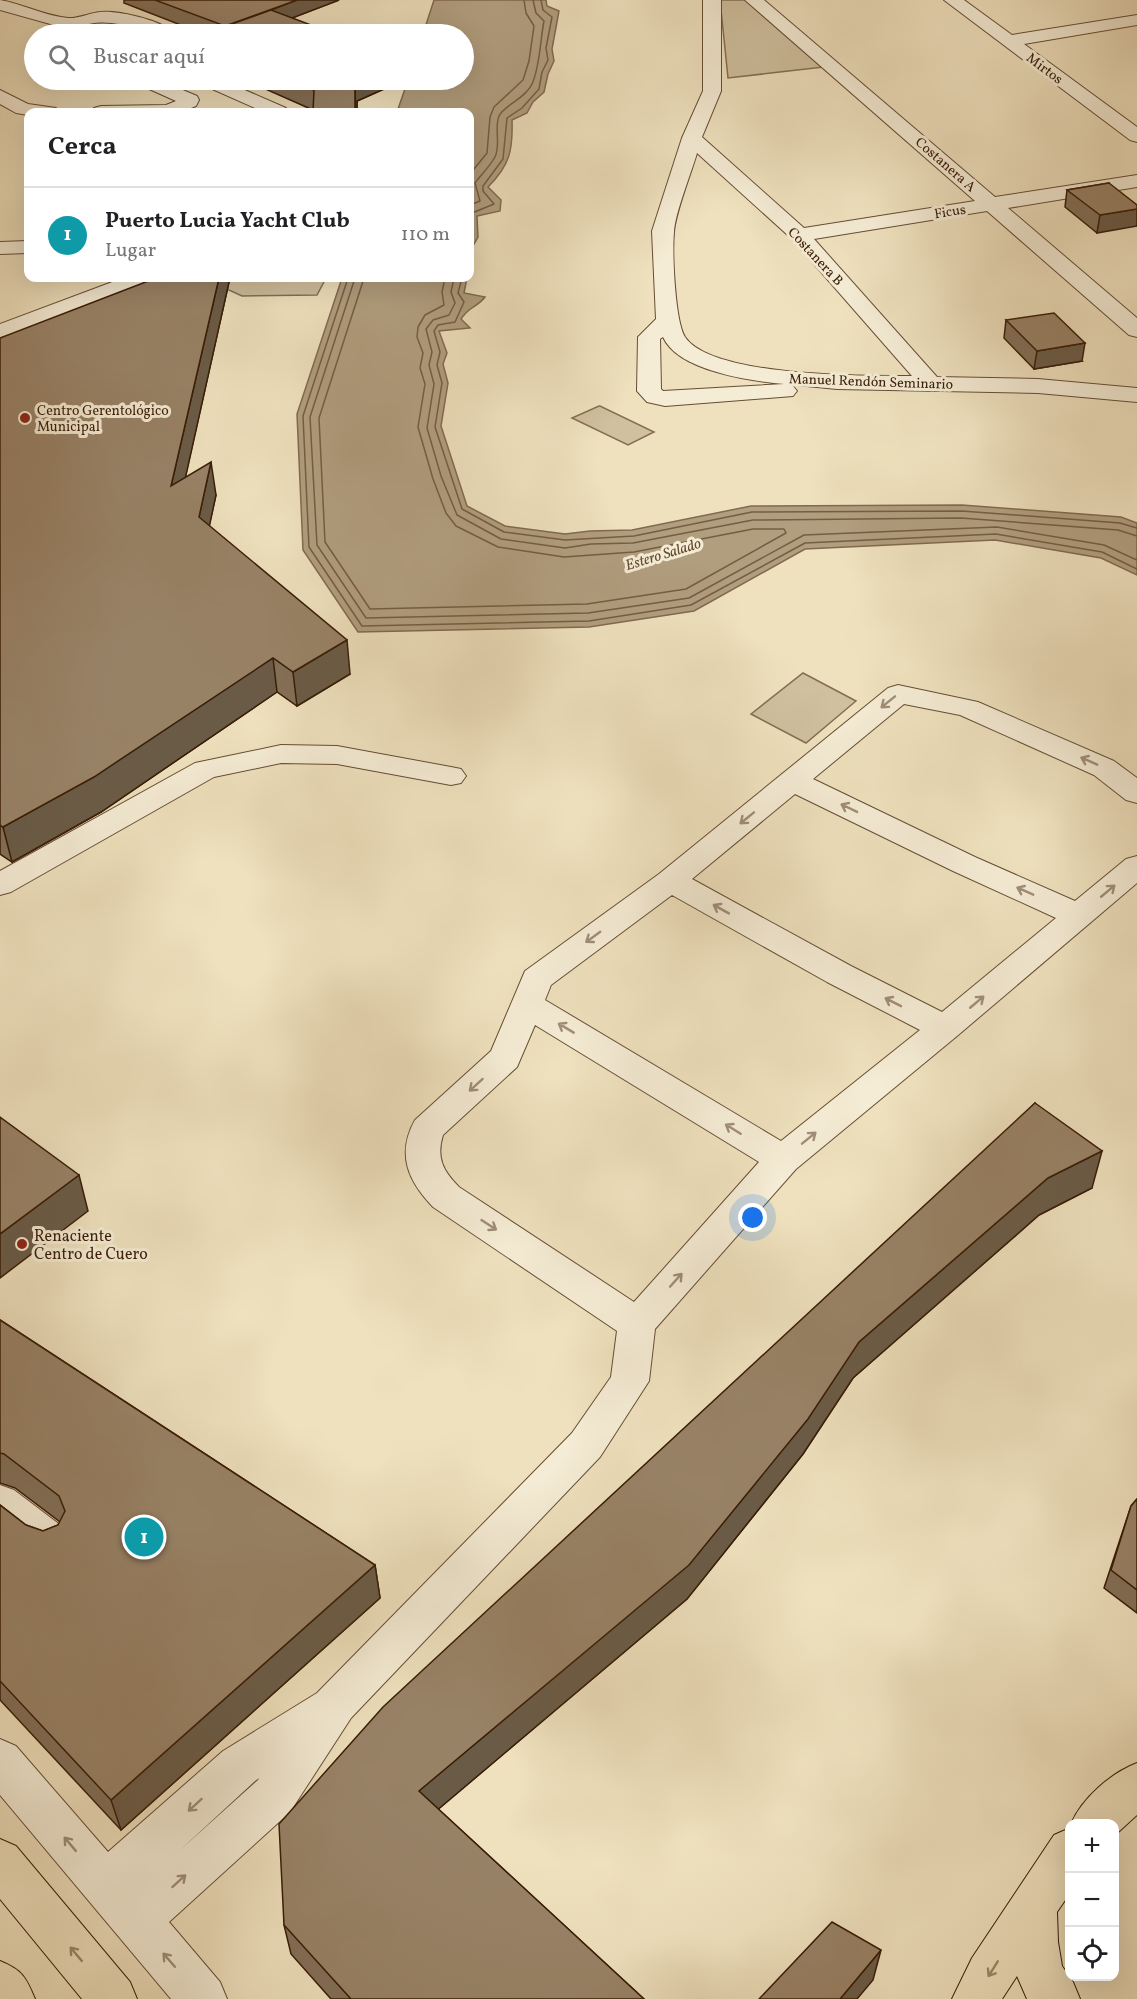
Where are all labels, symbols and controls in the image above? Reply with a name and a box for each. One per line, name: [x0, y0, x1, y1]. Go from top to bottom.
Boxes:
search box: [24, 24, 474, 90]
icon: search: [45, 41, 78, 74]
text: Buscar aquí: [93, 42, 205, 73]
street label: Mirtos: [1022, 49, 1066, 89]
text: Cerca: [48, 129, 117, 165]
street label: Costanera A: [910, 133, 980, 197]
street label: Ficus: [933, 201, 967, 224]
text: Puerto Lucia Yacht Club: [105, 206, 350, 237]
text: 1: [63, 221, 72, 249]
text: 110 m: [401, 221, 450, 249]
street label: Costanera B: [783, 224, 847, 290]
text: Lugar: [105, 237, 156, 265]
street label: Manuel Rendón Seminario: [788, 370, 953, 395]
place label: Centro Gerentológico Municipal: [37, 402, 169, 437]
marker: Centro Gerentológico Municipal: [18, 411, 32, 425]
water label: Estero Salado: [623, 534, 704, 577]
one-way arrow: [881, 695, 896, 709]
one-way arrow: [1080, 755, 1098, 766]
one-way arrow: [840, 802, 858, 814]
one-way arrow: [740, 811, 755, 825]
one-way arrow: [1100, 884, 1115, 898]
one-way arrow: [1017, 885, 1035, 897]
one-way arrow: [713, 903, 731, 914]
one-way arrow: [586, 931, 602, 944]
one-way arrow: [969, 995, 985, 1008]
one-way arrow: [885, 996, 902, 1008]
one-way arrow: [558, 1022, 575, 1034]
one-way arrow: [468, 1078, 483, 1092]
one-way arrow: [725, 1122, 742, 1134]
one-way arrow: [801, 1132, 817, 1145]
your location: [738, 1203, 767, 1232]
one-way arrow: [480, 1220, 497, 1232]
place label: Renaciente Centro de Cuero: [34, 1226, 148, 1266]
marker: Renaciente Centro de Cuero: [15, 1237, 29, 1251]
one-way arrow: [669, 1273, 683, 1288]
pin: 1: [124, 1514, 164, 1560]
one-way arrow: [188, 1798, 203, 1812]
map controls: [1065, 1819, 1119, 1981]
button: +: [1065, 1819, 1119, 1873]
one-way arrow: [63, 1837, 77, 1852]
button: −: [1065, 1873, 1119, 1927]
one-way arrow: [171, 1874, 186, 1888]
button: locate: [1065, 1927, 1119, 1981]
one-way arrow: [69, 1947, 83, 1962]
one-way arrow: [162, 1953, 176, 1968]
one-way arrow: [987, 1960, 999, 1977]

